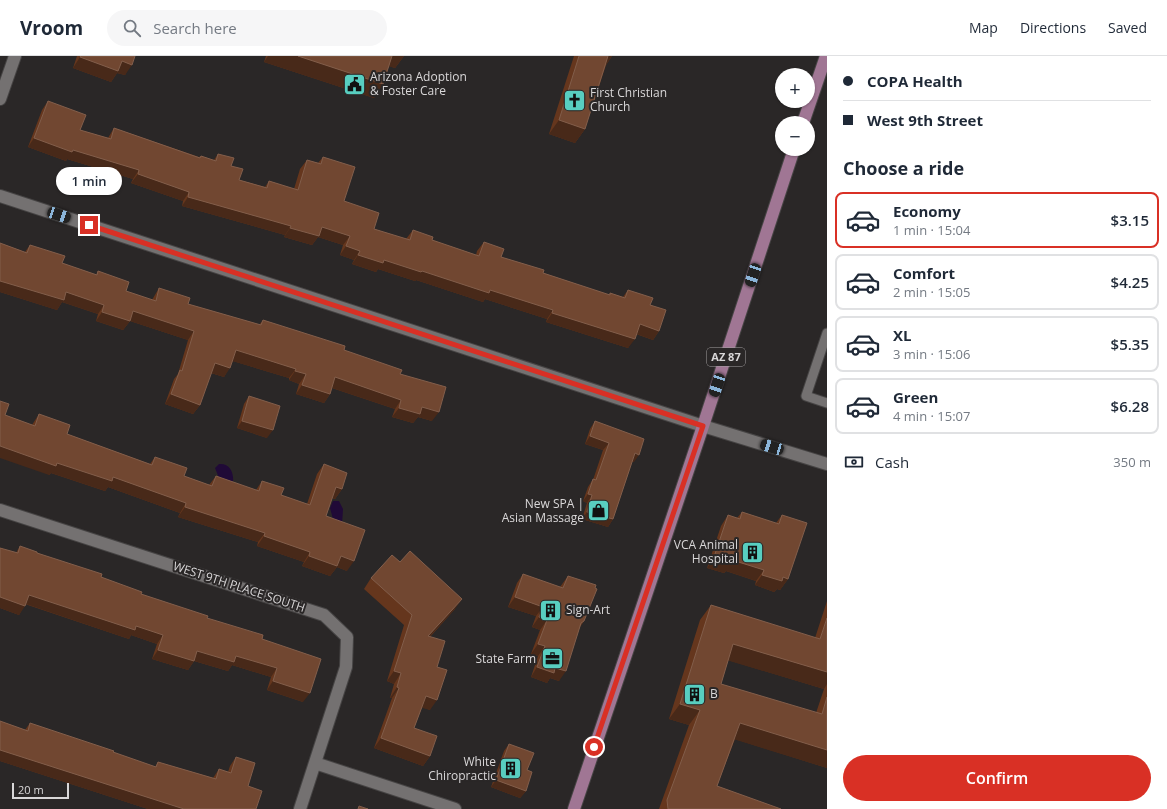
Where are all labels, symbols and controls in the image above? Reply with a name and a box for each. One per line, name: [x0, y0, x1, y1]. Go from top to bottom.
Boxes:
search box: [107, 10, 387, 46]
text: Vroom: [20, 15, 83, 41]
icon: search: [121, 17, 143, 39]
text: Search here: [153, 18, 237, 38]
text: Map: [969, 18, 998, 37]
text: Directions: [1020, 18, 1086, 37]
text: Saved: [1108, 18, 1147, 37]
place label: Arizona Adoption & Foster Care: [370, 68, 467, 99]
map controls: [775, 68, 815, 156]
button: +: [775, 68, 815, 108]
public building icon: Arizona Adoption & Foster Care: [342, 71, 368, 97]
text: COPA Health: [867, 71, 963, 91]
place label: First Christian Church: [590, 84, 667, 115]
church icon: First Christian Church: [561, 87, 587, 113]
text: West 9th Street: [867, 110, 983, 130]
button: −: [775, 116, 815, 156]
text: Choose a ride: [843, 156, 964, 180]
callout: 1 min: [56, 167, 122, 195]
text: 1 min: [71, 172, 107, 190]
text: Economy: [893, 201, 961, 221]
icon: car: [845, 202, 881, 238]
car: [46, 206, 72, 224]
text: $3.15: [1111, 210, 1149, 230]
route end: [80, 216, 98, 234]
text: 1 min · 15:04: [893, 221, 970, 239]
car: [744, 262, 762, 288]
text: Comfort: [893, 263, 955, 283]
icon: car: [845, 264, 881, 300]
text: $4.25: [1111, 272, 1149, 292]
text: 2 min · 15:05: [893, 283, 970, 301]
text: XL: [893, 325, 911, 345]
icon: car: [845, 326, 881, 362]
text: $5.35: [1111, 334, 1149, 354]
text: 3 min · 15:06: [893, 345, 970, 363]
road number: AZ 87: [707, 348, 745, 366]
car: [708, 372, 726, 398]
text: Green: [893, 387, 938, 407]
icon: car: [845, 388, 881, 424]
text: $6.28: [1111, 396, 1149, 416]
text: 4 min · 15:07: [893, 407, 970, 425]
car: [759, 438, 785, 456]
icon: cash: [843, 451, 865, 473]
text: Cash: [875, 452, 909, 472]
text: 350 m: [1113, 453, 1151, 471]
place label: New SPA | Asian Massage: [502, 495, 584, 526]
shop icon: New SPA | Asian Massage: [586, 498, 612, 524]
place label: VCA Animal Hospital: [674, 536, 738, 567]
building icon: VCA Animal Hospital: [740, 539, 766, 565]
street label: WEST 9TH PLACE SOUTH: [171, 557, 307, 616]
building icon: Sign-Art: [538, 597, 564, 623]
place label: Sign-Art: [566, 601, 610, 618]
office icon: State Farm: [539, 646, 565, 672]
place label: State Farm: [475, 650, 536, 667]
building icon: B: [682, 681, 708, 707]
place label: B: [710, 685, 718, 702]
route start: [585, 738, 603, 756]
place label: White Chiropractic: [428, 753, 496, 784]
button: Confirm: [843, 755, 1151, 801]
building icon: White Chiropractic: [498, 756, 524, 782]
scale bar: [12, 781, 69, 800]
text: 20 m: [18, 782, 44, 797]

